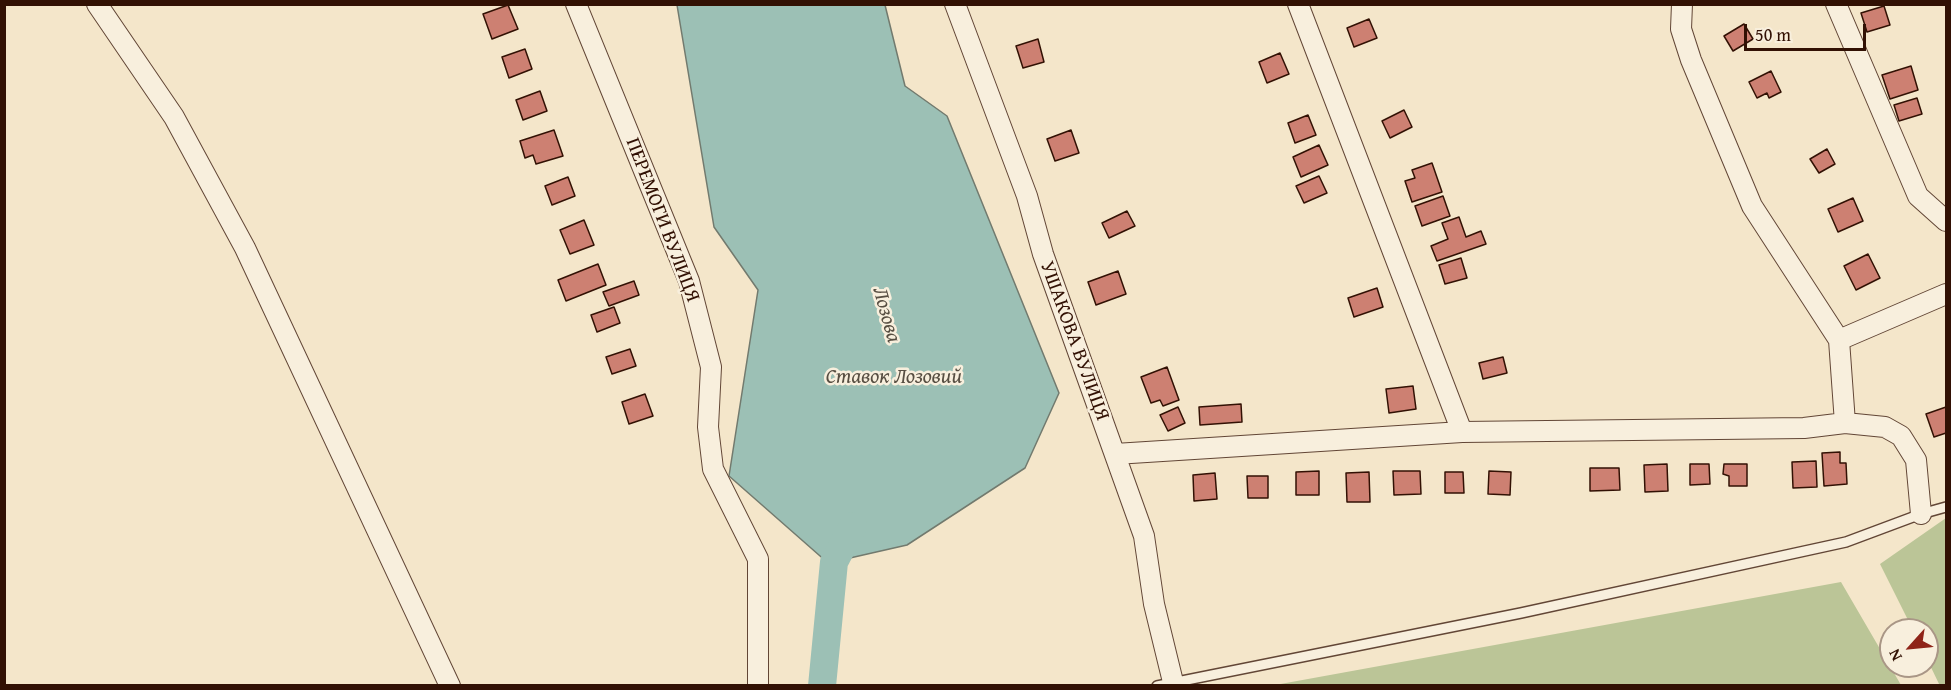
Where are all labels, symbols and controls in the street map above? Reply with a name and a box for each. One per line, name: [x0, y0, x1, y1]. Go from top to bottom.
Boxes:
scale bar: [1747, 12, 1868, 50]
text: 50 m: [1755, 21, 1791, 48]
street label: ПЕРЕМОГИ ВУЛИЦЯ: [620, 135, 704, 305]
street label: УШАКОВА ВУЛИЦЯ: [1034, 258, 1114, 424]
water label: Лозова: [866, 284, 906, 346]
water label: Ставок Лозовий: [826, 365, 962, 391]
north arrow: [1879, 618, 1939, 678]
text: N: [1882, 645, 1908, 665]

